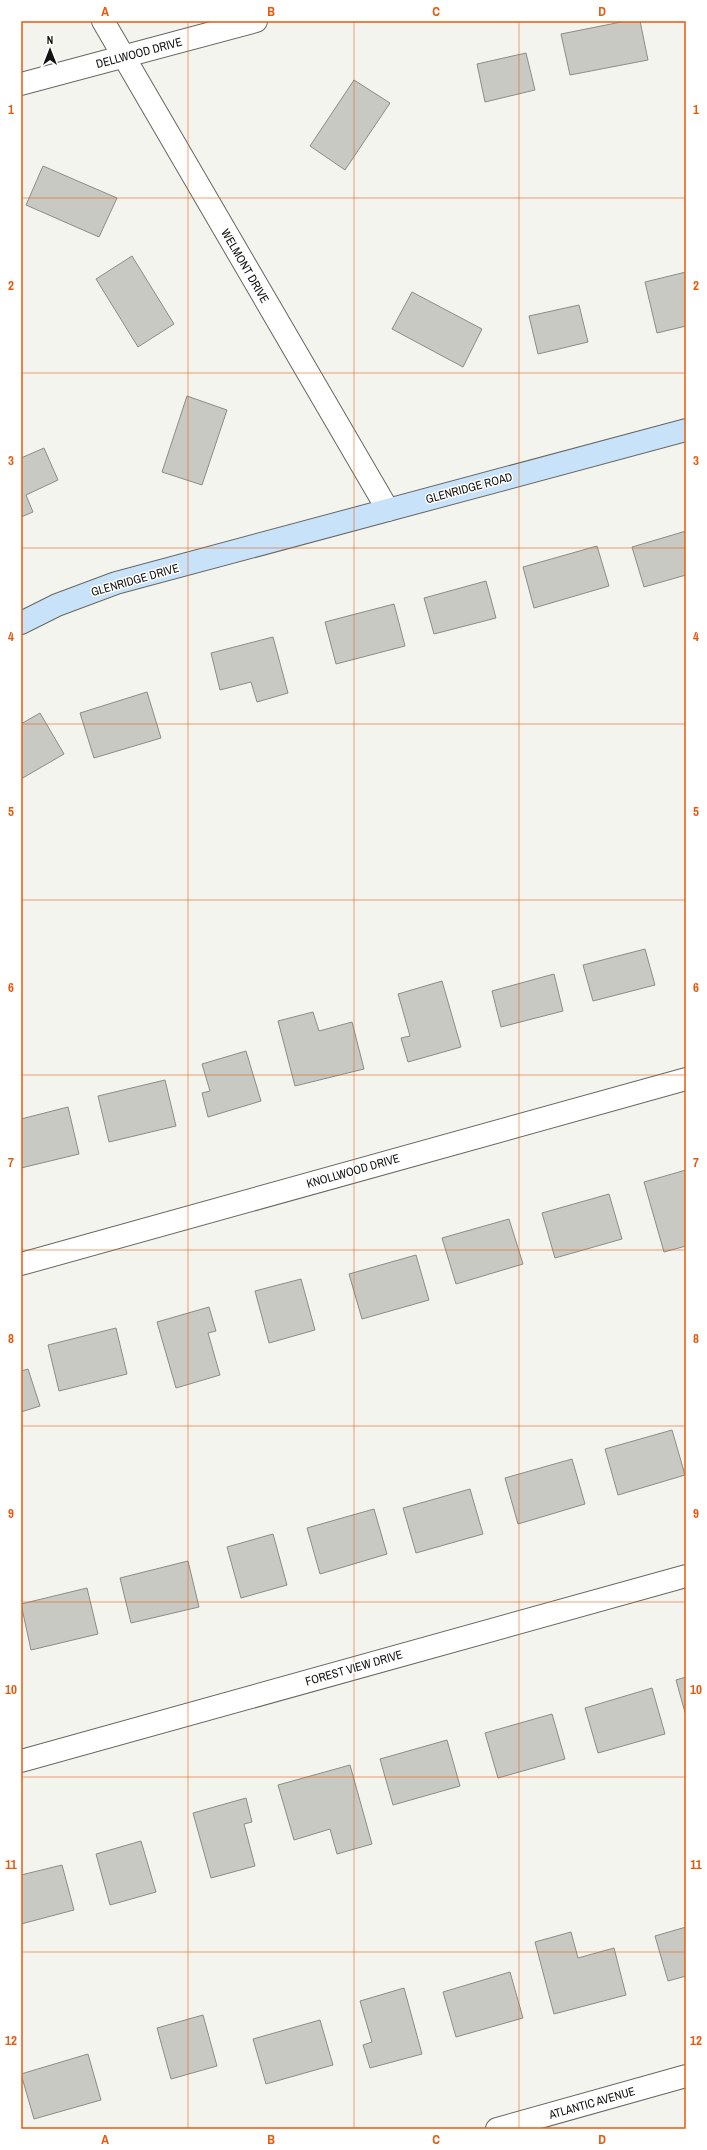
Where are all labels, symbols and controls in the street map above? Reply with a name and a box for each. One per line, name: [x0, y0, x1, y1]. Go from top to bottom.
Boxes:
text: A: [101, 3, 109, 20]
text: B: [267, 3, 275, 20]
text: C: [432, 3, 440, 20]
text: D: [598, 3, 606, 20]
north arrow: [30, 30, 70, 70]
text: N: [47, 33, 53, 47]
street label: DELLWOOD DRIVE: [94, 34, 184, 72]
text: 1: [8, 101, 14, 118]
text: 1: [693, 101, 699, 118]
street label: WELMONT DRIVE: [217, 226, 273, 306]
text: 2: [8, 277, 14, 294]
text: 2: [693, 277, 699, 294]
text: 3: [8, 452, 14, 469]
text: 3: [693, 452, 699, 469]
street label: GLENRIDGE ROAD: [424, 469, 514, 507]
street label: GLENRIDGE DRIVE: [89, 560, 181, 600]
text: 4: [8, 628, 14, 645]
text: 4: [693, 628, 699, 645]
text: 5: [8, 803, 14, 820]
text: 5: [693, 803, 699, 820]
text: 6: [8, 979, 14, 996]
text: 6: [693, 979, 699, 996]
street label: KNOLLWOOD DRIVE: [305, 1150, 401, 1192]
text: 7: [8, 1154, 14, 1171]
text: 7: [693, 1154, 699, 1171]
text: 8: [8, 1330, 14, 1347]
text: 8: [693, 1330, 699, 1347]
text: 9: [8, 1505, 14, 1522]
text: 9: [693, 1505, 699, 1522]
street label: FOREST VIEW DRIVE: [304, 1646, 404, 1690]
text: 10: [5, 1681, 17, 1698]
text: 10: [690, 1681, 702, 1698]
text: 11: [5, 1856, 17, 1873]
text: 11: [690, 1856, 702, 1873]
text: 12: [5, 2032, 17, 2049]
text: 12: [690, 2032, 702, 2049]
street label: ATLANTIC AVENUE: [546, 2083, 637, 2123]
text: A: [101, 2131, 109, 2148]
text: B: [267, 2131, 275, 2148]
text: C: [432, 2131, 440, 2148]
text: D: [598, 2131, 606, 2148]

